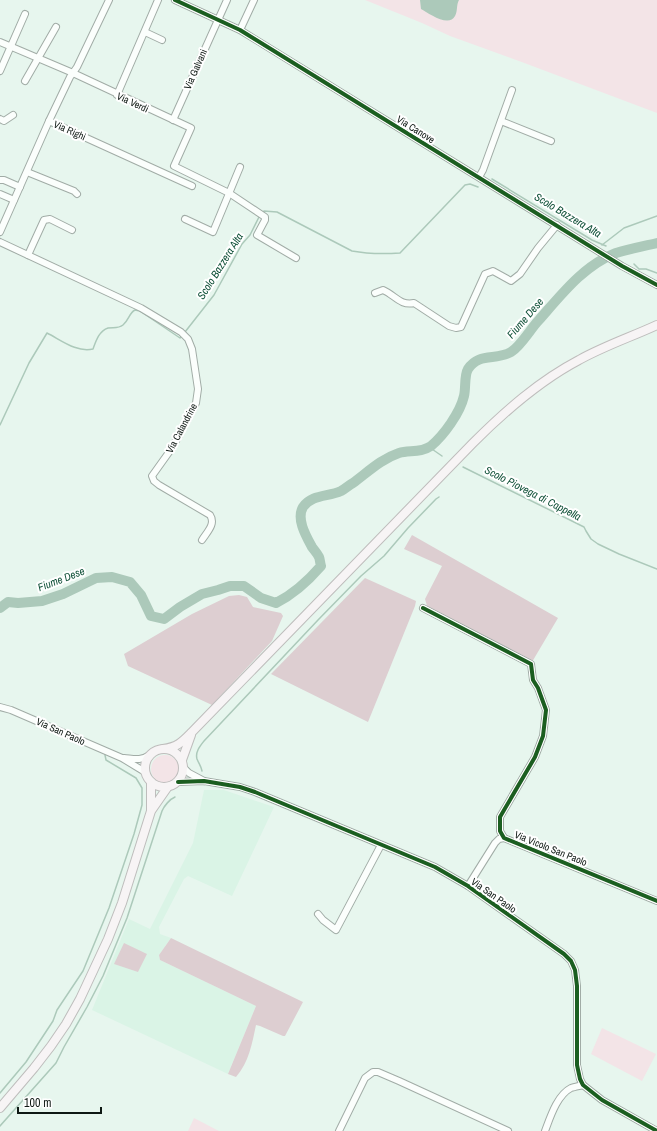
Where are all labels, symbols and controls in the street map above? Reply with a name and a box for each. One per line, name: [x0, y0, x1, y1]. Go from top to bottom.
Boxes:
street label: Via Galvani: [181, 47, 210, 91]
street label: Via Verdi: [115, 89, 151, 115]
street label: Via Canove: [394, 113, 438, 146]
street label: Via Righi: [52, 118, 88, 143]
water label: Scolo Bazzera Alta: [532, 190, 604, 240]
water label: Scolo Bazzera Alta: [194, 230, 246, 302]
water label: Fiume Dese: [504, 295, 546, 341]
street label: Via Calandrine: [163, 401, 200, 455]
water label: Scolo Piovega di Cappella: [482, 463, 584, 523]
water label: Fiume Dese: [36, 564, 86, 594]
street label: Via San Paolo: [34, 715, 88, 748]
street label: Via Vicolo San Paolo: [513, 828, 589, 869]
street label: Via San Paolo: [469, 875, 519, 916]
scale bar: [18, 1089, 101, 1115]
text: 100 m: [24, 1095, 51, 1111]

